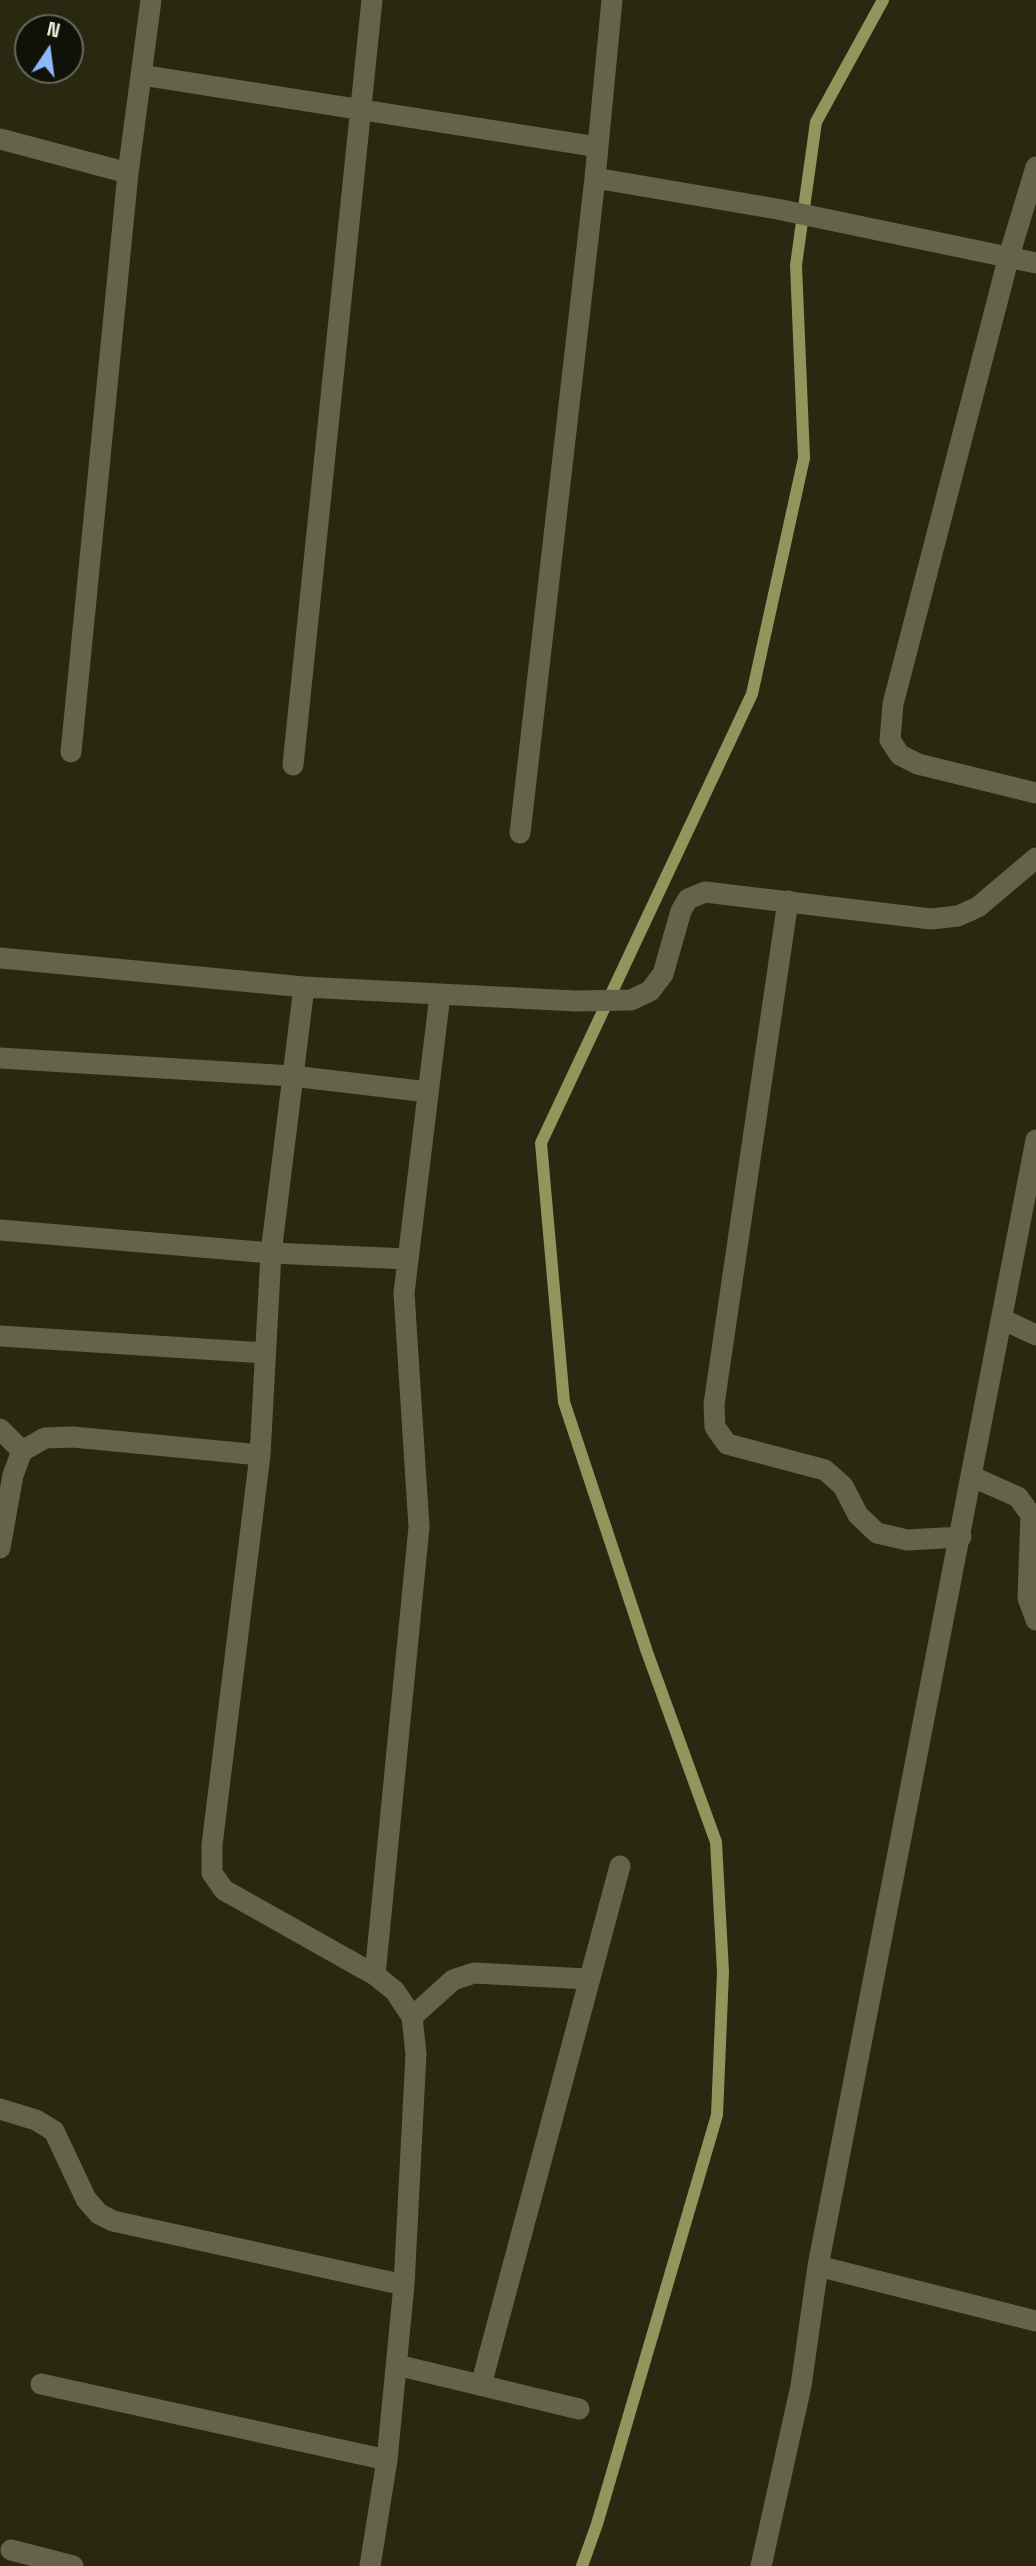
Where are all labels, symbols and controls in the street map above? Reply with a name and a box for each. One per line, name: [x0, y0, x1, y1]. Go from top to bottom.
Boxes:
north arrow: [14, 14, 84, 84]
text: N: [44, 16, 62, 44]

